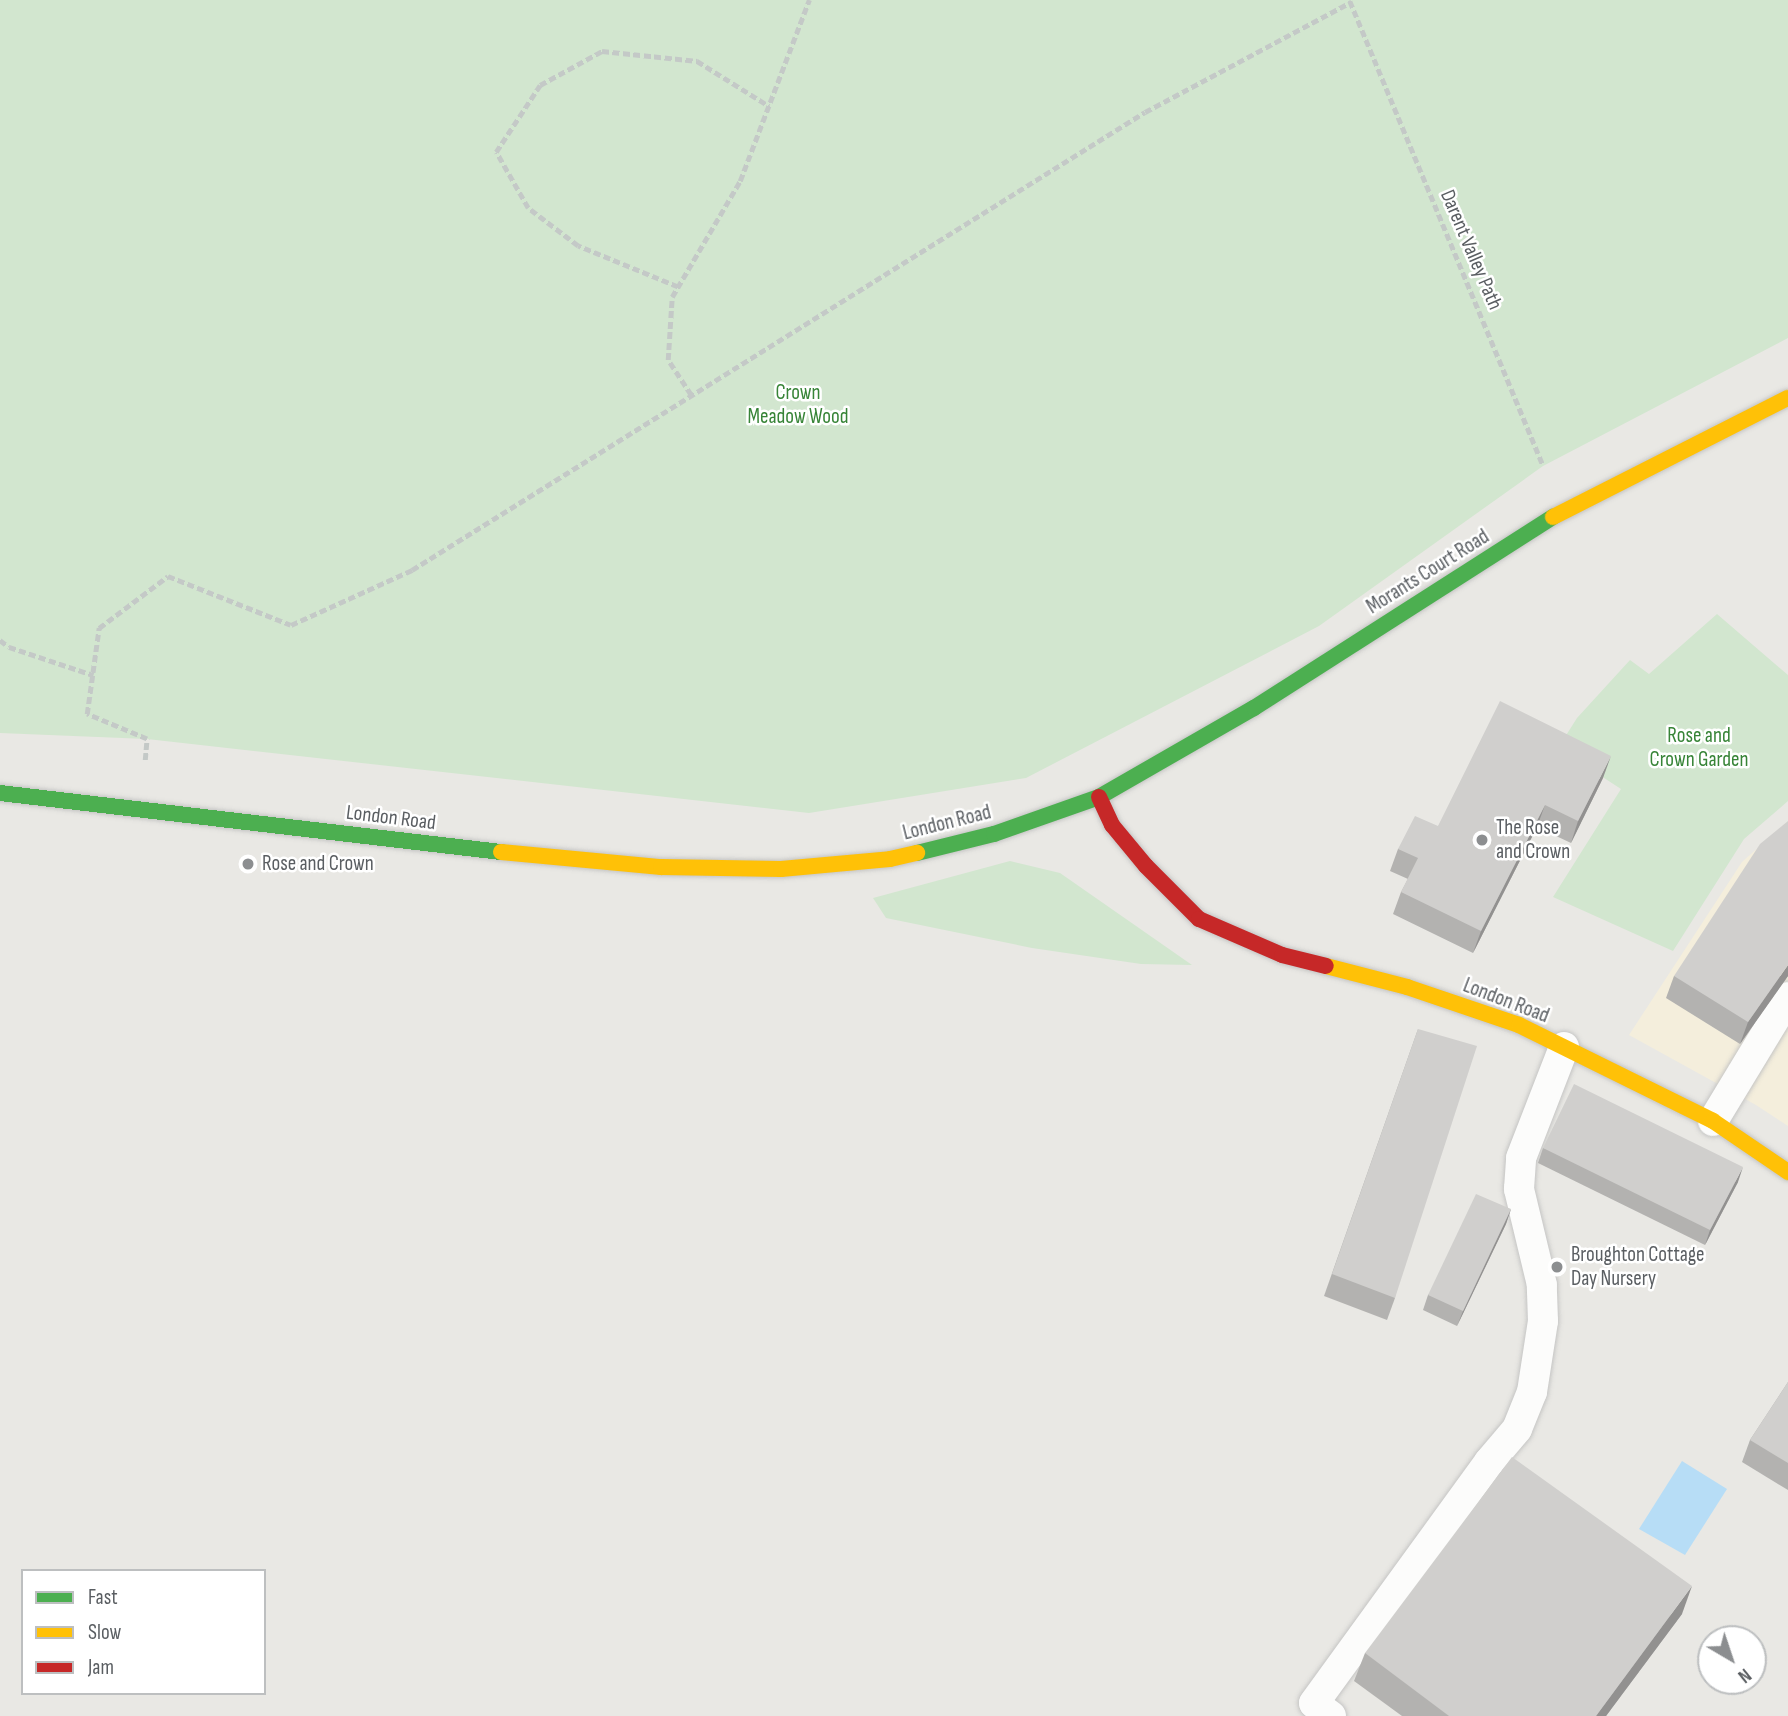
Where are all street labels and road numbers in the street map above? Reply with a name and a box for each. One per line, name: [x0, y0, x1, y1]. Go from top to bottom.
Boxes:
street label: Darent Valley Path: [1434, 186, 1508, 314]
street label: Morants Court Road: [1362, 524, 1494, 620]
street label: London Road: [345, 800, 437, 836]
street label: London Road: [900, 800, 994, 846]
street label: London Road: [1459, 973, 1553, 1029]

